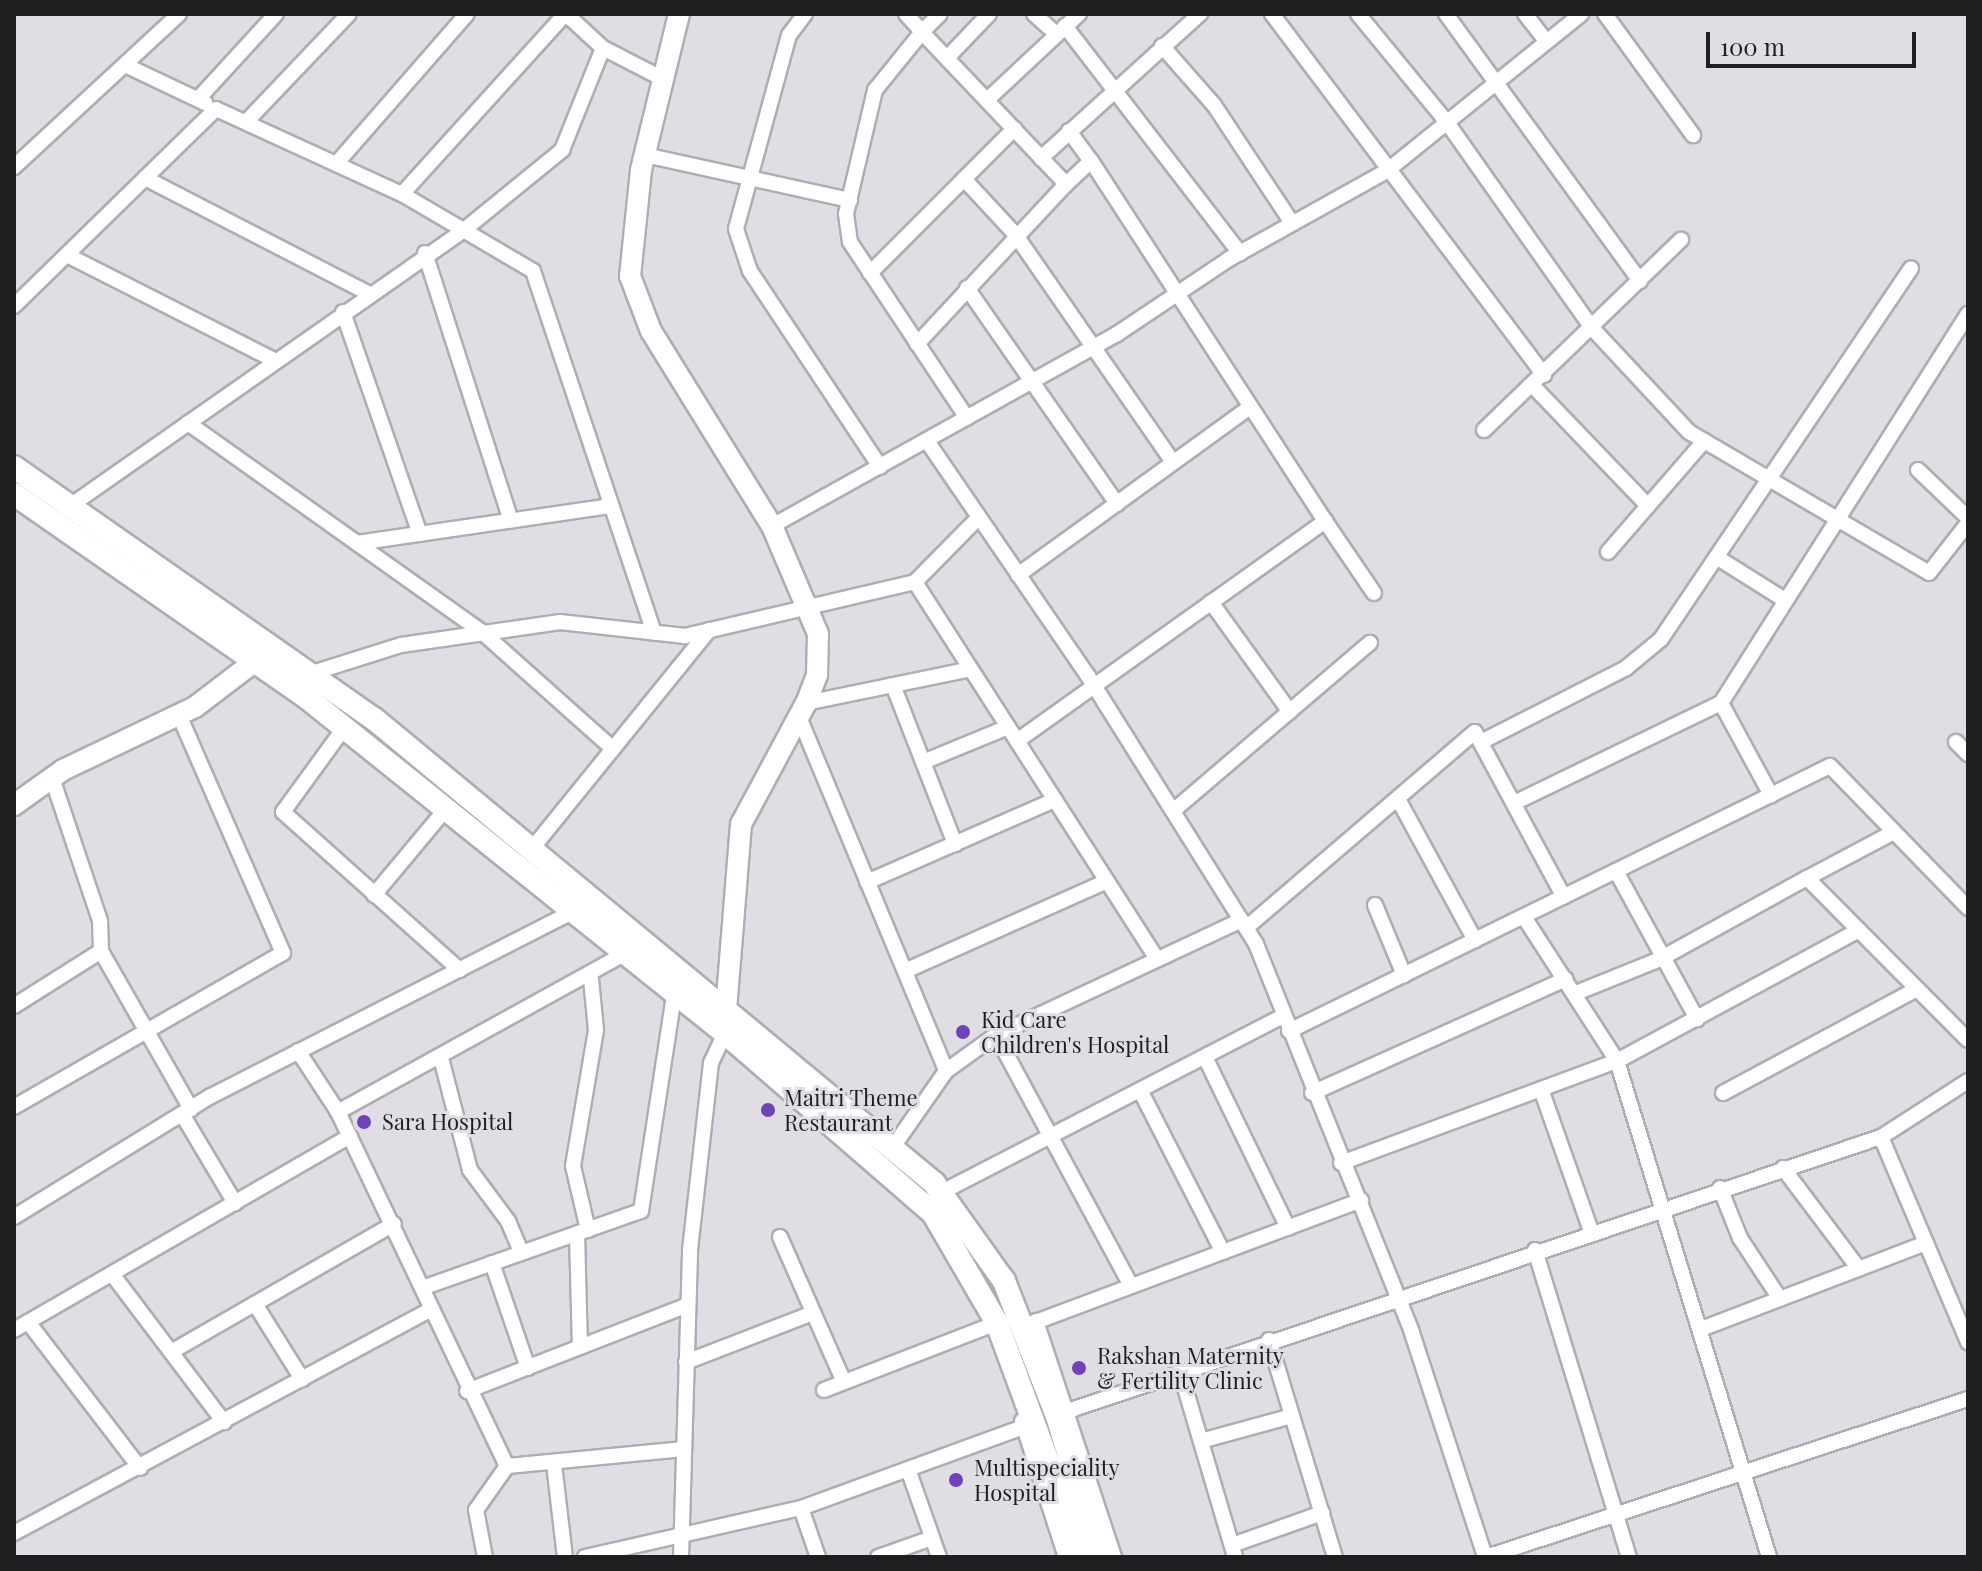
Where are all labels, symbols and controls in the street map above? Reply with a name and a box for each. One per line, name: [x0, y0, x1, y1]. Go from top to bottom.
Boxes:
scale bar: [1710, 16, 1920, 66]
text: 100 m: [1720, 30, 1785, 62]
place label: Kid Care Children's Hospital: [981, 1006, 1169, 1058]
marker: Kid Care Children's Hospital: [952, 1021, 974, 1043]
place label: Maitri Theme Restaurant: [784, 1084, 918, 1136]
marker: Maitri Theme Restaurant: [759, 1101, 777, 1119]
place label: Sara Hospital: [382, 1109, 513, 1135]
marker: Sara Hospital: [353, 1111, 375, 1133]
place label: Rakshan Maternity & Fertility Clinic: [1097, 1342, 1284, 1394]
marker: Rakshan Maternity & Fertility Clinic: [1068, 1357, 1090, 1379]
place label: Multispeciality Hospital: [974, 1454, 1120, 1506]
marker: Multispeciality Hospital: [945, 1469, 967, 1491]

